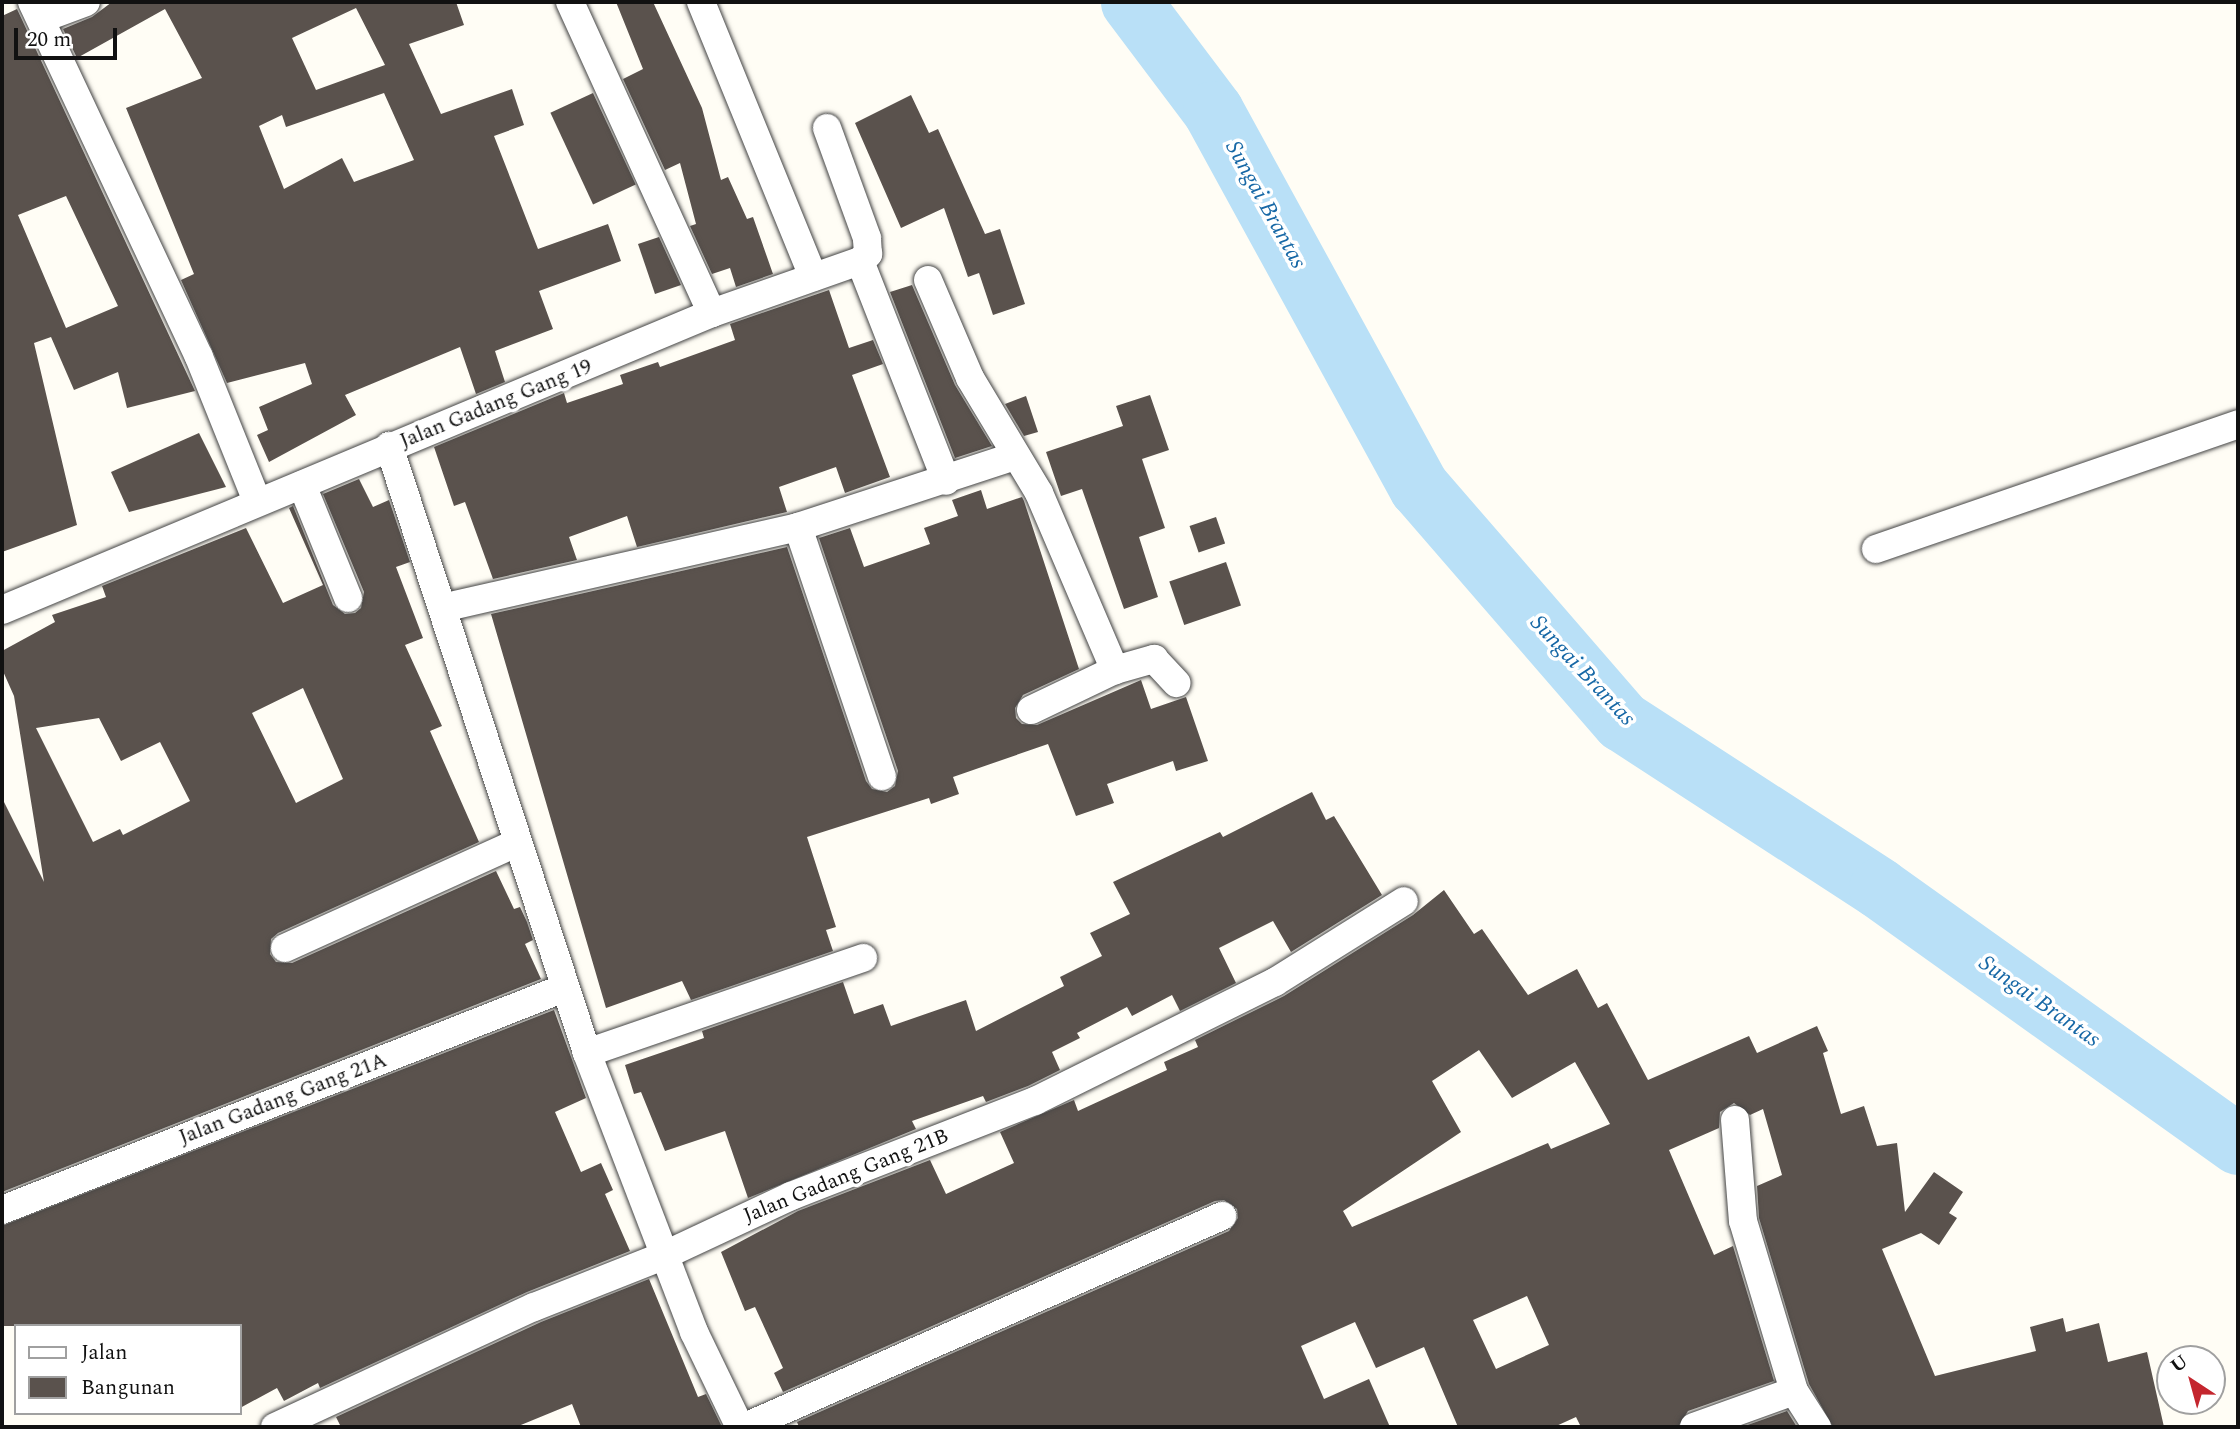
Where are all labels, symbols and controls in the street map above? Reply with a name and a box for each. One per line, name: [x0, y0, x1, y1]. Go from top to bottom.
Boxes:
scale bar: [18, 14, 121, 58]
text: 20 m: [27, 24, 71, 56]
water label: Sungai Brantas: [1219, 136, 1311, 274]
street label: Jalan Gadang Gang 19: [396, 354, 596, 454]
water label: Sungai Brantas: [1524, 610, 1640, 732]
water label: Sungai Brantas: [1973, 950, 2105, 1054]
street label: Jalan Gadang Gang 21A: [175, 1048, 391, 1150]
street label: Jalan Gadang Gang 21B: [740, 1123, 952, 1229]
legend: [14, 1324, 242, 1415]
text: Jalan: [81, 1337, 127, 1369]
north arrow: [2156, 1345, 2226, 1415]
text: U: [2165, 1348, 2195, 1381]
text: Bangunan: [81, 1372, 175, 1404]

